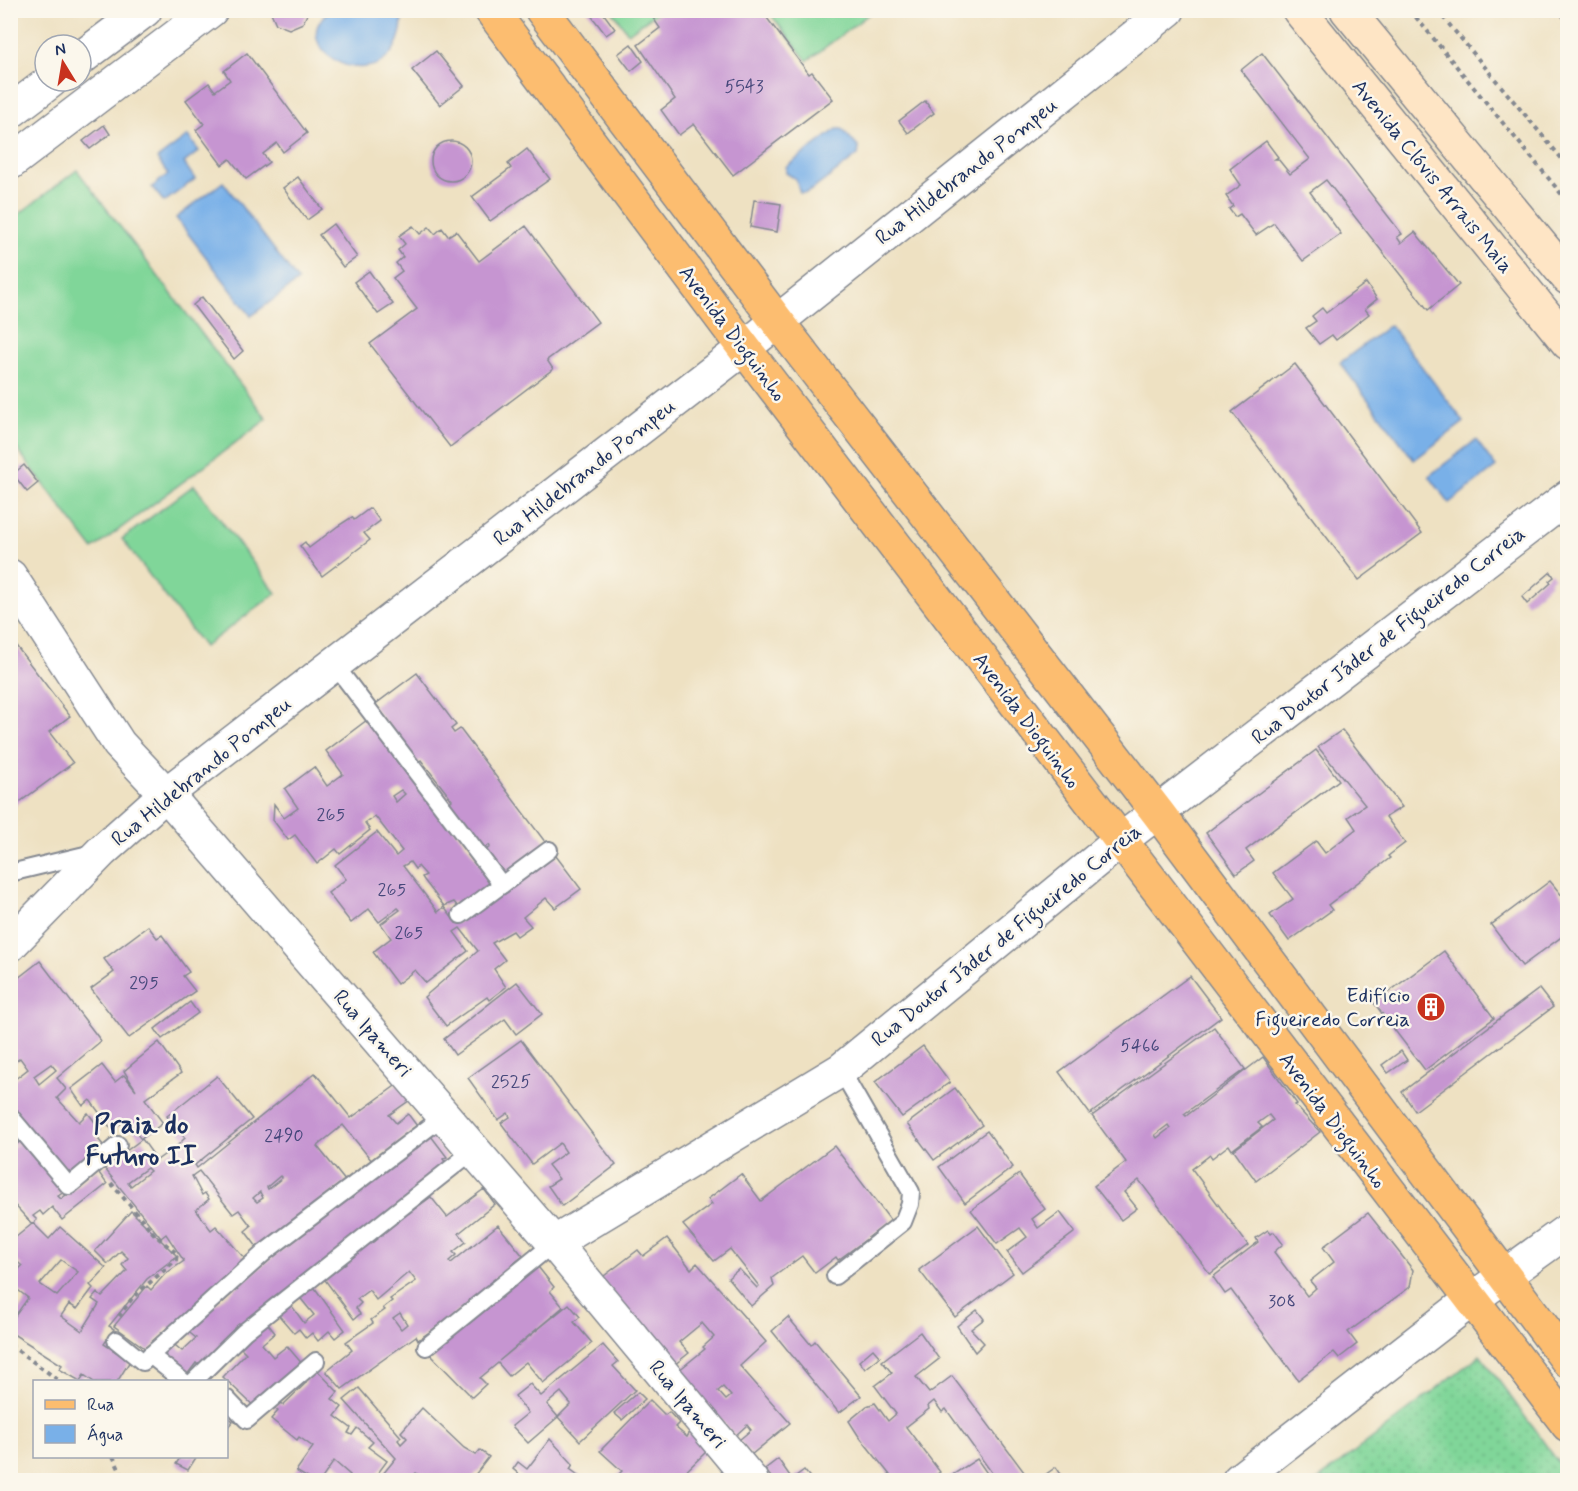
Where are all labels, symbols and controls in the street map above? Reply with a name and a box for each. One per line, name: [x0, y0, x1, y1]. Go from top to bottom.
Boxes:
north arrow: [33, 33, 93, 93]
text: N: [53, 38, 68, 61]
street label: Avenida Clóvis Arrais Maia: [1345, 74, 1519, 280]
house number: 5543: [724, 75, 764, 99]
street label: Rua Hildebrando Pompeu: [870, 92, 1064, 252]
street label: Avenida Dioguinho: [670, 260, 793, 408]
street label: Rua Hildebrando Pompeu: [488, 393, 682, 553]
street label: Rua Doutor Jáder de Figueiredo Correia: [1246, 520, 1532, 753]
street label: Avenida Dioguinho: [964, 647, 1087, 795]
street label: Rua Hildebrando Pompeu: [106, 690, 298, 853]
house number: 265: [317, 803, 345, 827]
street label: Rua Doutor Jáder de Figueiredo Correia: [866, 818, 1149, 1055]
house number: 265: [378, 878, 406, 902]
house number: 265: [395, 921, 423, 945]
house number: 295: [129, 971, 159, 995]
place label: Edifício Figueiredo Correia: [1255, 982, 1410, 1036]
street label: Rua Ipameri: [326, 984, 418, 1083]
building icon: Edifício Figueiredo Correia: [1415, 991, 1447, 1023]
house number: 5466: [1120, 1034, 1160, 1058]
street label: Avenida Dioguinho: [1270, 1047, 1393, 1195]
house number: 2525: [491, 1070, 531, 1094]
district label: Praia do Futuro II: [85, 1108, 197, 1174]
house number: 2490: [264, 1124, 304, 1148]
house number: 308: [1268, 1290, 1296, 1314]
street label: Rua Ipameri: [642, 1355, 733, 1455]
legend: [33, 1380, 228, 1458]
text: Rua: [87, 1393, 114, 1417]
text: Água: [87, 1423, 123, 1447]

